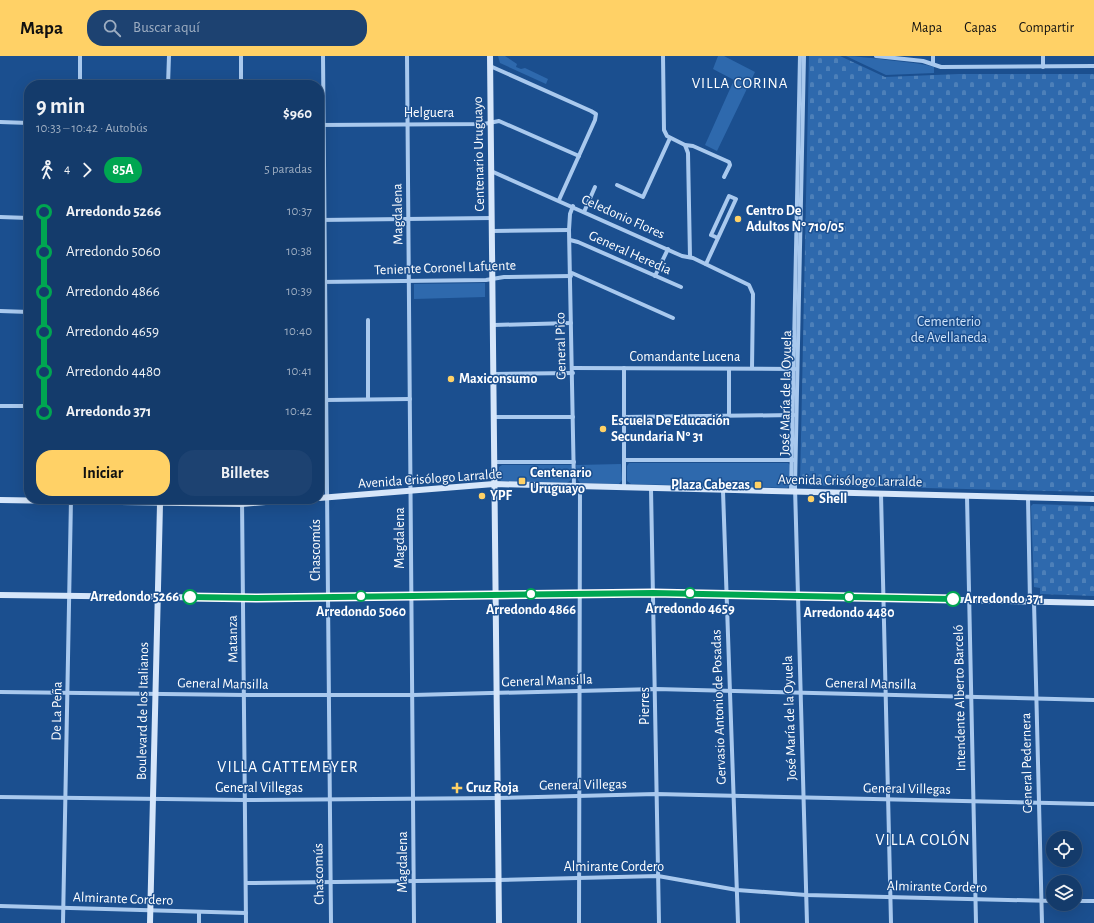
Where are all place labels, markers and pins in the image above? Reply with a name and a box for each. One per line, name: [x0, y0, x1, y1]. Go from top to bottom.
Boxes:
place label: Centro De Adultos Nº 710/05: [746, 204, 844, 234]
marker: Centro De Adultos Nº 710/05: [733, 214, 743, 224]
place label: Maxiconsumo: [459, 372, 537, 386]
marker: Maxiconsumo: [446, 374, 456, 384]
place label: Escuela De Educación Secundaria Nº 31: [611, 414, 730, 444]
marker: Escuela De Educación Secundaria Nº 31: [598, 424, 608, 434]
place label: Centenario Uruguayo: [530, 466, 592, 496]
marker: Centenario Uruguayo: [517, 476, 527, 486]
place label: Plaza Cabezas: [671, 478, 750, 492]
marker: Plaza Cabezas: [753, 480, 763, 490]
place label: YPF: [490, 489, 513, 503]
marker: YPF: [477, 491, 487, 501]
place label: Shell: [819, 492, 847, 506]
marker: Shell: [806, 494, 816, 504]
marker: Arredondo 4659: [684, 587, 696, 599]
marker: Arredondo 4866: [525, 588, 537, 600]
marker: Arredondo 5266: [182, 589, 198, 605]
place label: Arredondo 5266: [90, 590, 179, 604]
marker: Arredondo 5060: [355, 590, 367, 602]
marker: Arredondo 4480: [843, 591, 855, 603]
marker: Arredondo 371: [945, 591, 961, 607]
place label: Arredondo 371: [964, 592, 1044, 606]
place label: Arredondo 4659: [645, 602, 735, 616]
place label: Arredondo 4866: [486, 603, 576, 617]
place label: Arredondo 5060: [316, 605, 406, 619]
place label: Arredondo 4480: [804, 606, 894, 620]
place label: Cruz Roja: [466, 781, 519, 795]
marker: Cruz Roja: [451, 782, 463, 794]

